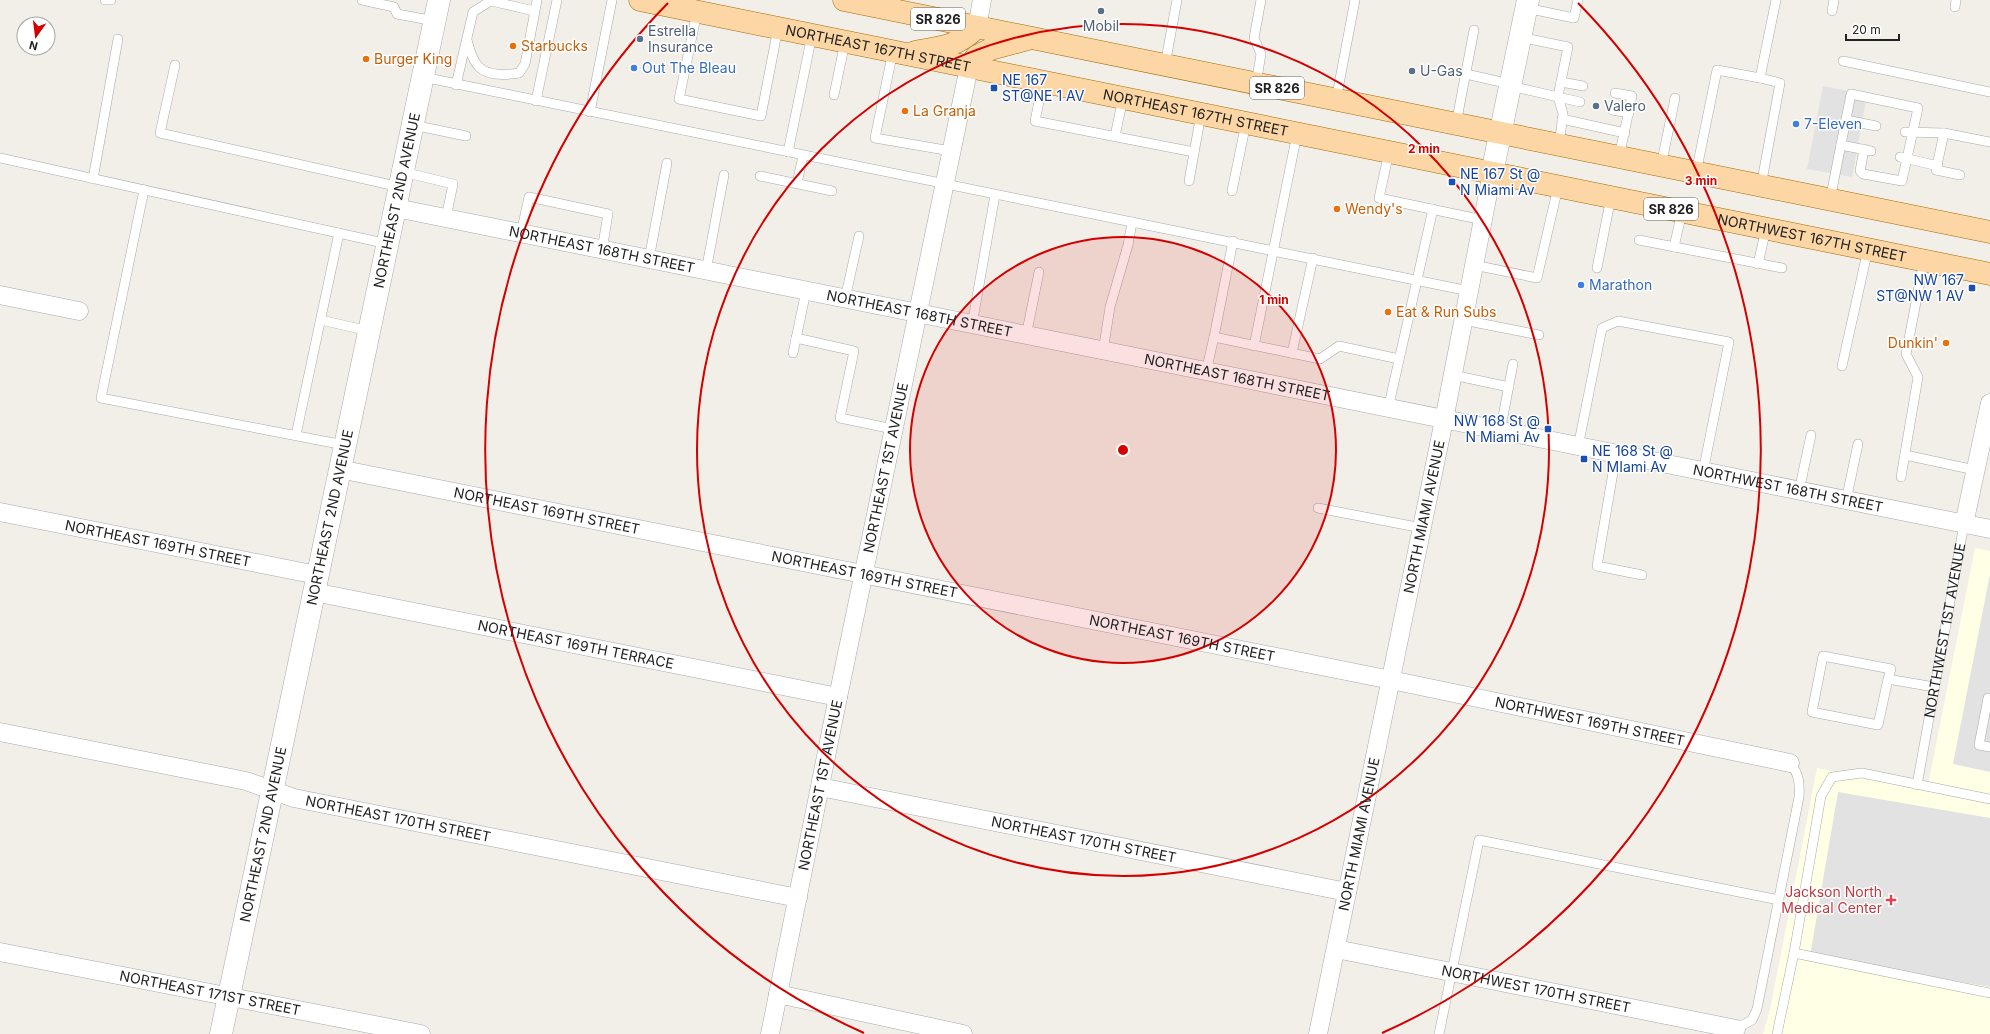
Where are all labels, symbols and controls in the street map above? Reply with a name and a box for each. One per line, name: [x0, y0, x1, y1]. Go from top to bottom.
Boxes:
marker: Mobil: [1096, 6, 1106, 16]
road number: SR 826: [911, 8, 965, 30]
north arrow: [16, 16, 56, 56]
scale bar: [1846, 16, 1899, 42]
place label: Mobil: [1083, 17, 1119, 34]
street label: NORTHEAST 167TH STREET: [784, 21, 972, 75]
place label: Estrella Insurance: [648, 22, 713, 55]
text: 20 m: [1852, 22, 1881, 37]
marker: Estrella Insurance: [635, 34, 645, 44]
place label: Starbucks: [521, 37, 588, 54]
text: N: [28, 38, 39, 54]
marker: Starbucks: [508, 41, 518, 51]
place label: Burger King: [374, 50, 452, 67]
marker: Burger King: [361, 54, 371, 64]
place label: Out The Bleau: [642, 59, 736, 76]
place label: U-Gas: [1420, 62, 1463, 79]
marker: Out The Bleau: [629, 63, 639, 73]
marker: U-Gas: [1407, 66, 1417, 76]
place label: NE 167 ST@NE 1 AV: [1002, 71, 1085, 104]
road number: SR 826: [1250, 77, 1304, 99]
marker: NE 167 ST@NE 1 AV: [989, 83, 999, 93]
street label: NORTHEAST 167TH STREET: [1102, 85, 1290, 139]
place label: Valero: [1604, 97, 1646, 114]
marker: Valero: [1591, 101, 1601, 111]
place label: La Granja: [913, 102, 976, 119]
marker: La Granja: [900, 106, 910, 116]
street label: NORTHEAST 2ND AVENUE: [369, 111, 423, 290]
place label: 7-Eleven: [1804, 115, 1862, 132]
marker: 7-Eleven: [1791, 119, 1801, 129]
text: 2 min: [1408, 141, 1440, 156]
place label: NE 167 St @ N Miami Av: [1460, 165, 1540, 198]
text: 3 min: [1685, 173, 1717, 188]
marker: NE 167 St @ N Miami Av: [1447, 177, 1457, 187]
road number: SR 826: [1644, 198, 1698, 220]
place label: Wendy's: [1345, 200, 1403, 217]
marker: Wendy's: [1332, 204, 1342, 214]
street label: NORTHWEST 167TH STREET: [1716, 210, 1908, 265]
street label: NORTHEAST 168TH STREET: [508, 222, 696, 276]
place label: NW 167 ST@NW 1 AV: [1876, 271, 1964, 304]
place label: Marathon: [1589, 276, 1652, 293]
marker: Marathon: [1576, 280, 1586, 290]
marker: NW 167 ST@NW 1 AV: [1967, 283, 1977, 293]
street label: NORTHEAST 168TH STREET: [825, 286, 1014, 340]
text: 1 min: [1259, 292, 1289, 307]
place label: Eat & Run Subs: [1396, 303, 1496, 320]
marker: Eat & Run Subs: [1383, 307, 1393, 317]
place label: Dunkin': [1888, 334, 1938, 351]
marker: Dunkin': [1941, 338, 1951, 348]
street label: NORTHEAST 168TH STREET: [1143, 350, 1332, 404]
street label: NORTHEAST 1ST AVENUE: [859, 381, 911, 554]
place label: NW 168 St @ N Miami Av: [1454, 412, 1540, 445]
marker: NW 168 St @ N Miami Av: [1543, 424, 1553, 434]
street label: NORTHEAST 2ND AVENUE: [303, 428, 356, 607]
street label: NORTH MIAMI AVENUE: [1400, 438, 1448, 595]
place label: NE 168 St @ N MIami Av: [1592, 442, 1673, 475]
centre of rings: [1116, 443, 1130, 457]
marker: NE 168 St @ N MIami Av: [1579, 454, 1589, 464]
street label: NORTHWEST 168TH STREET: [1692, 460, 1885, 515]
street label: NORTHEAST 169TH STREET: [453, 483, 641, 537]
street label: NORTHEAST 169TH STREET: [64, 516, 252, 570]
street label: NORTHWEST 1ST AVENUE: [1920, 541, 1968, 719]
street label: NORTHEAST 169TH STREET: [770, 547, 959, 601]
street label: NORTHEAST 169TH STREET: [1088, 611, 1277, 665]
street label: NORTHEAST 169TH TERRACE: [476, 616, 675, 672]
street label: NORTHWEST 169TH STREET: [1494, 693, 1686, 749]
street label: NORTHEAST 1ST AVENUE: [794, 698, 845, 872]
street label: NORTHEAST 2ND AVENUE: [236, 745, 289, 924]
street label: NORTH MIAMI AVENUE: [1334, 756, 1383, 912]
street label: NORTHEAST 170TH STREET: [304, 792, 492, 845]
street label: NORTHEAST 170TH STREET: [990, 812, 1178, 866]
place label: Jackson North Medical Center: [1781, 883, 1882, 916]
marker: Jackson North Medical Center: [1885, 894, 1897, 906]
street label: NORTHWEST 170TH STREET: [1440, 961, 1632, 1016]
street label: NORTHEAST 171ST STREET: [118, 966, 302, 1018]

